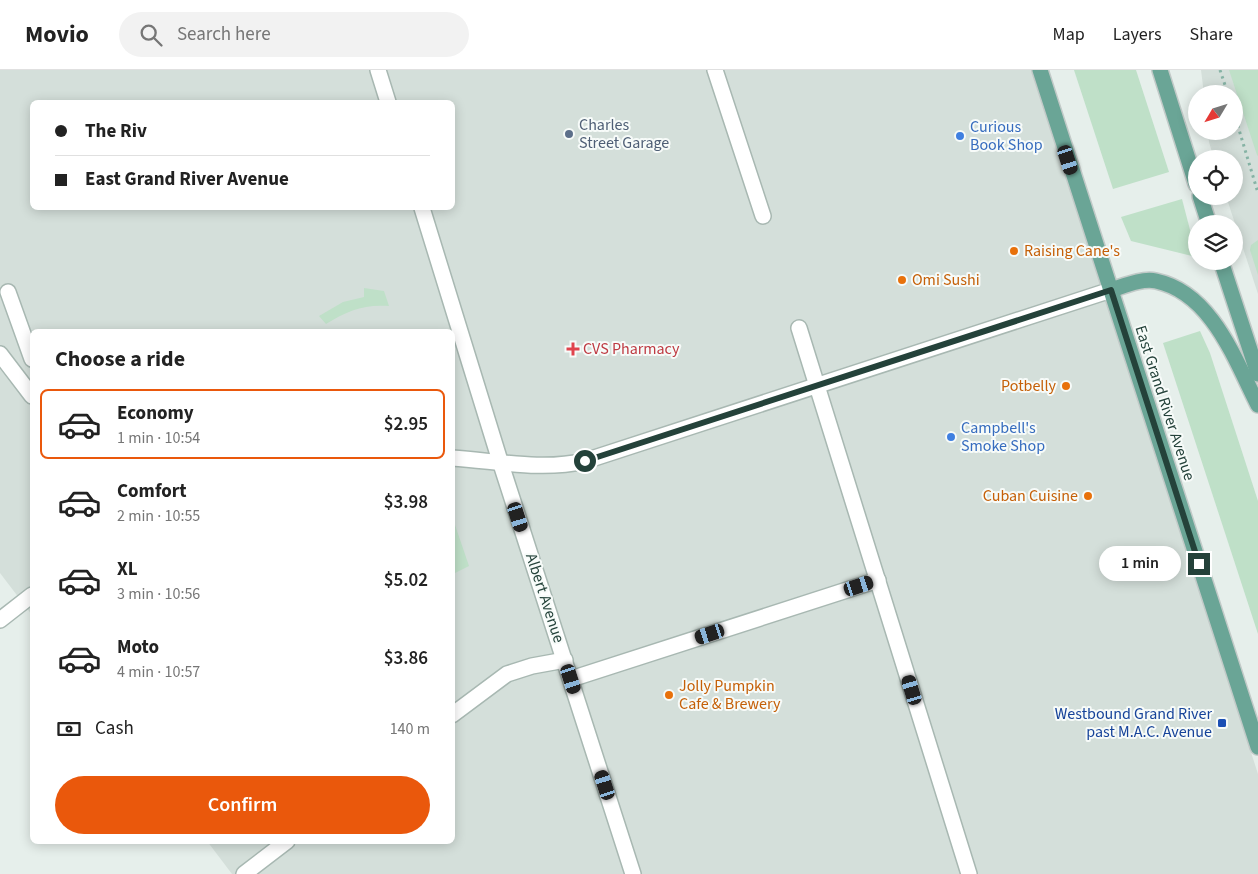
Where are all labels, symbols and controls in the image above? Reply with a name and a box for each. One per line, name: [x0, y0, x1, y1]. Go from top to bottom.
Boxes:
search box: [119, 12, 469, 57]
text: Movio: [25, 17, 89, 52]
icon: search: [137, 21, 165, 49]
text: Search here: [177, 21, 271, 48]
text: Map: [1053, 22, 1085, 47]
text: Layers: [1113, 22, 1162, 47]
text: Share: [1190, 22, 1233, 47]
north arrow: [1188, 85, 1242, 140]
map controls: [1188, 85, 1243, 270]
place label: Charles Street Garage: [579, 114, 669, 154]
place label: Curious Book Shop: [970, 116, 1043, 156]
text: The Riv: [85, 118, 147, 145]
marker: Charles Street Garage: [563, 128, 575, 140]
marker: Curious Book Shop: [954, 130, 966, 142]
car: [1056, 143, 1079, 177]
button: locate: [1188, 150, 1243, 205]
text: East Grand River Avenue: [85, 166, 289, 193]
button: layers: [1188, 215, 1243, 270]
place label: Raising Cane's: [1024, 240, 1120, 262]
marker: Raising Cane's: [1008, 245, 1020, 257]
place label: Omi Sushi: [912, 269, 980, 291]
marker: Omi Sushi: [896, 274, 908, 286]
street label: East Grand River Avenue: [1130, 323, 1200, 483]
place label: CVS Pharmacy: [583, 338, 680, 360]
text: Choose a ride: [55, 343, 185, 375]
marker: CVS Pharmacy: [567, 343, 579, 355]
place label: Potbelly: [1001, 375, 1057, 397]
marker: Potbelly: [1060, 380, 1072, 392]
text: Economy: [117, 400, 194, 427]
icon: car: [57, 402, 102, 447]
text: $2.95: [384, 411, 428, 438]
place label: Campbell's Smoke Shop: [961, 417, 1045, 457]
text: 1 min · 10:54: [117, 427, 200, 449]
marker: Campbell's Smoke Shop: [945, 431, 957, 443]
route start: [574, 450, 596, 472]
text: Comfort: [117, 478, 187, 505]
icon: car: [57, 480, 102, 525]
place label: Cuban Cuisine: [983, 485, 1078, 507]
text: $3.98: [384, 489, 428, 516]
marker: Cuban Cuisine: [1082, 490, 1094, 502]
car: [506, 500, 529, 534]
text: 2 min · 10:55: [117, 505, 200, 527]
callout: 1 min: [1099, 546, 1182, 582]
street label: Albert Avenue: [520, 550, 570, 646]
text: 1 min: [1121, 552, 1159, 574]
route end: [1188, 553, 1210, 575]
text: XL: [117, 556, 138, 583]
icon: car: [57, 558, 102, 603]
text: $5.02: [384, 567, 428, 594]
car: [842, 574, 875, 598]
text: 3 min · 10:56: [117, 583, 200, 605]
car: [693, 622, 726, 646]
text: Moto: [117, 634, 159, 661]
icon: car: [57, 636, 102, 681]
text: $3.86: [384, 645, 428, 672]
text: 4 min · 10:57: [117, 661, 200, 683]
car: [559, 662, 582, 696]
car: [900, 673, 923, 707]
place label: Jolly Pumpkin Cafe & Brewery: [679, 675, 781, 715]
marker: Jolly Pumpkin Cafe & Brewery: [663, 689, 675, 701]
place label: Westbound Grand River past M.A.C. Avenue: [1055, 703, 1212, 743]
icon: cash: [55, 715, 83, 743]
text: Cash: [95, 715, 134, 742]
marker: Westbound Grand River past M.A.C. Avenue: [1216, 717, 1228, 729]
text: 140 m: [390, 718, 430, 740]
car: [593, 768, 616, 802]
button: Confirm: [55, 776, 430, 834]

